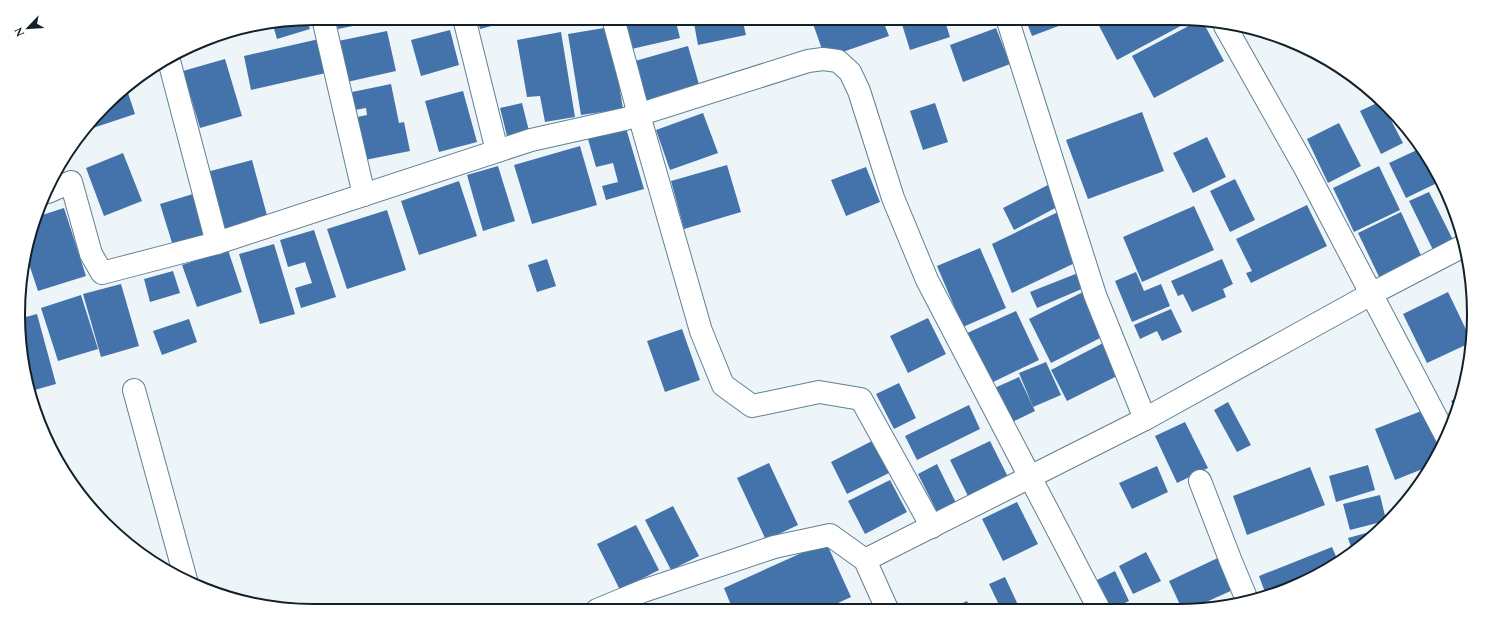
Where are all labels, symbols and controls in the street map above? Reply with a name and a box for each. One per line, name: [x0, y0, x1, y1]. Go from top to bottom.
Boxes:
north arrow: [8, 8, 48, 48]
text: N: [10, 24, 29, 40]

